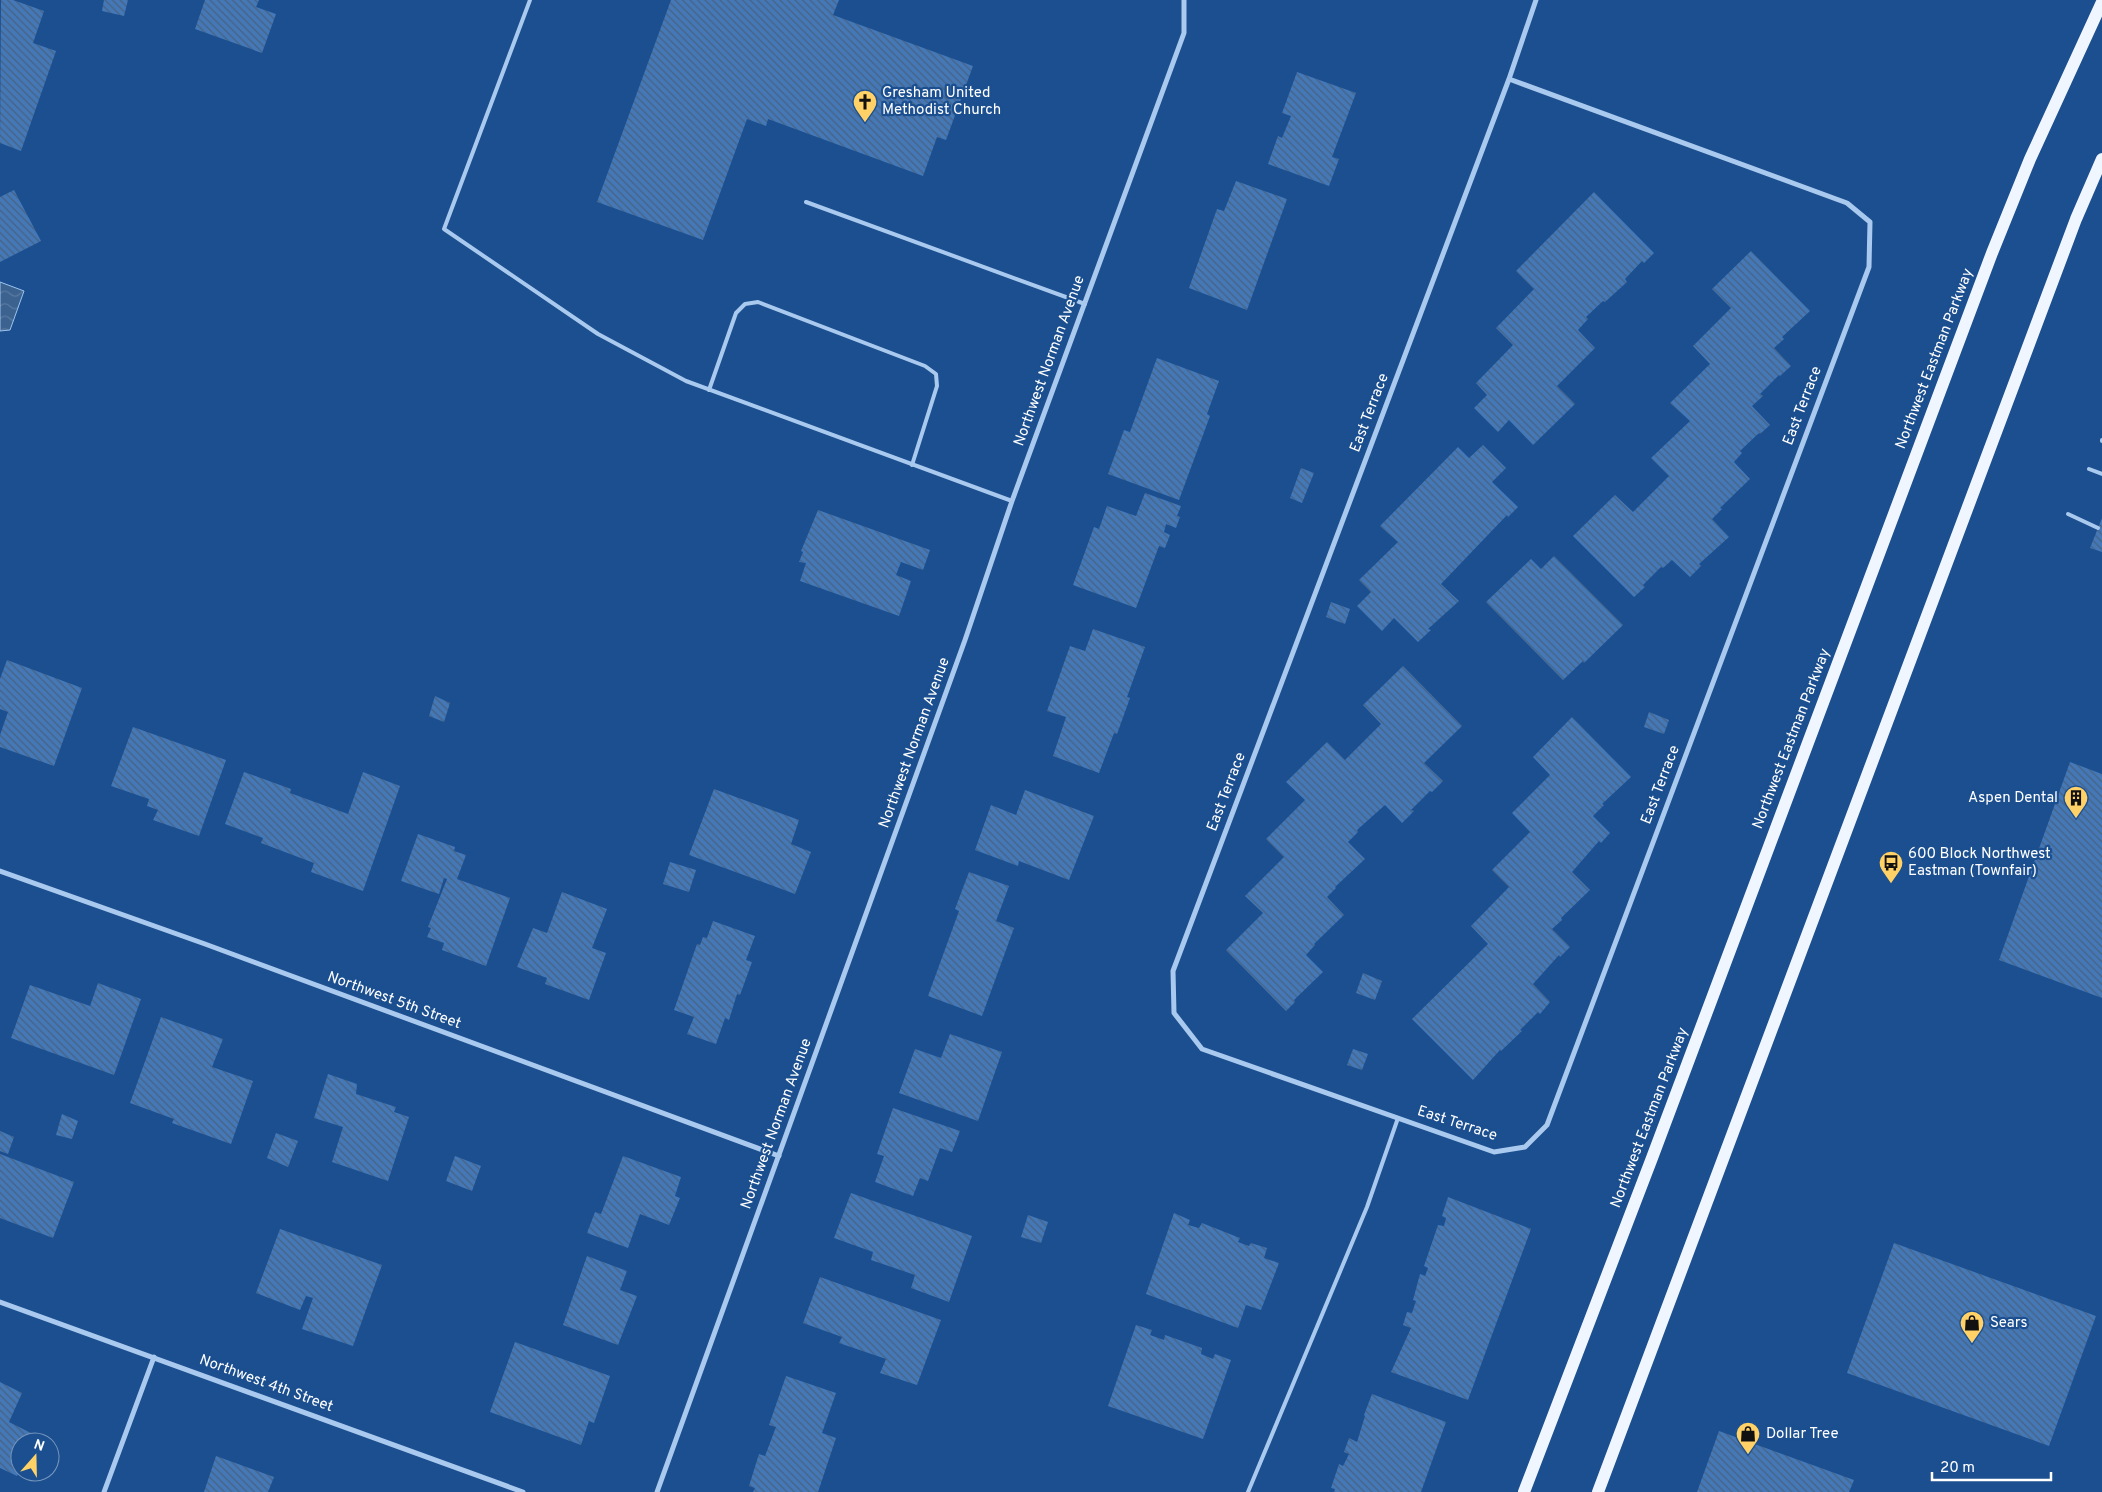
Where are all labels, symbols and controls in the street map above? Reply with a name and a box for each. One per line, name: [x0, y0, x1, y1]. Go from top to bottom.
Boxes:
place label: Gresham United Methodist Church: [882, 84, 1001, 120]
church icon: Gresham United Methodist Church: [852, 89, 878, 123]
street label: Northwest Eastman Parkway: [1892, 266, 1978, 452]
street label: Northwest Norman Avenue: [1010, 273, 1090, 449]
street label: East Terrace: [1779, 364, 1827, 448]
street label: East Terrace: [1346, 371, 1394, 455]
street label: Northwest Eastman Parkway: [1749, 646, 1835, 832]
street label: Northwest Norman Avenue: [875, 655, 955, 831]
street label: East Terrace: [1637, 743, 1685, 827]
street label: East Terrace: [1203, 750, 1251, 834]
building icon: Aspen Dental: [2063, 785, 2089, 819]
place label: Aspen Dental: [1968, 789, 2058, 808]
place label: 600 Block Northwest Eastman (Townfair): [1908, 845, 2051, 881]
bus stop icon: 600 Block Northwest Eastman (Townfair): [1878, 850, 1904, 884]
street label: Northwest 5th Street: [324, 968, 464, 1034]
street label: Northwest Eastman Parkway: [1607, 1025, 1693, 1211]
street label: Northwest Norman Avenue: [737, 1036, 817, 1212]
street label: East Terrace: [1415, 1102, 1499, 1146]
shop icon: Sears: [1959, 1310, 1985, 1344]
place label: Sears: [1990, 1314, 2028, 1333]
street label: Northwest 4th Street: [196, 1351, 336, 1417]
shop icon: Dollar Tree: [1735, 1421, 1761, 1455]
place label: Dollar Tree: [1766, 1425, 1838, 1444]
north arrow: [10, 1432, 60, 1482]
text: N: [31, 1436, 47, 1456]
scale bar: [1932, 1450, 2051, 1482]
text: 20 m: [1940, 1459, 1975, 1478]

